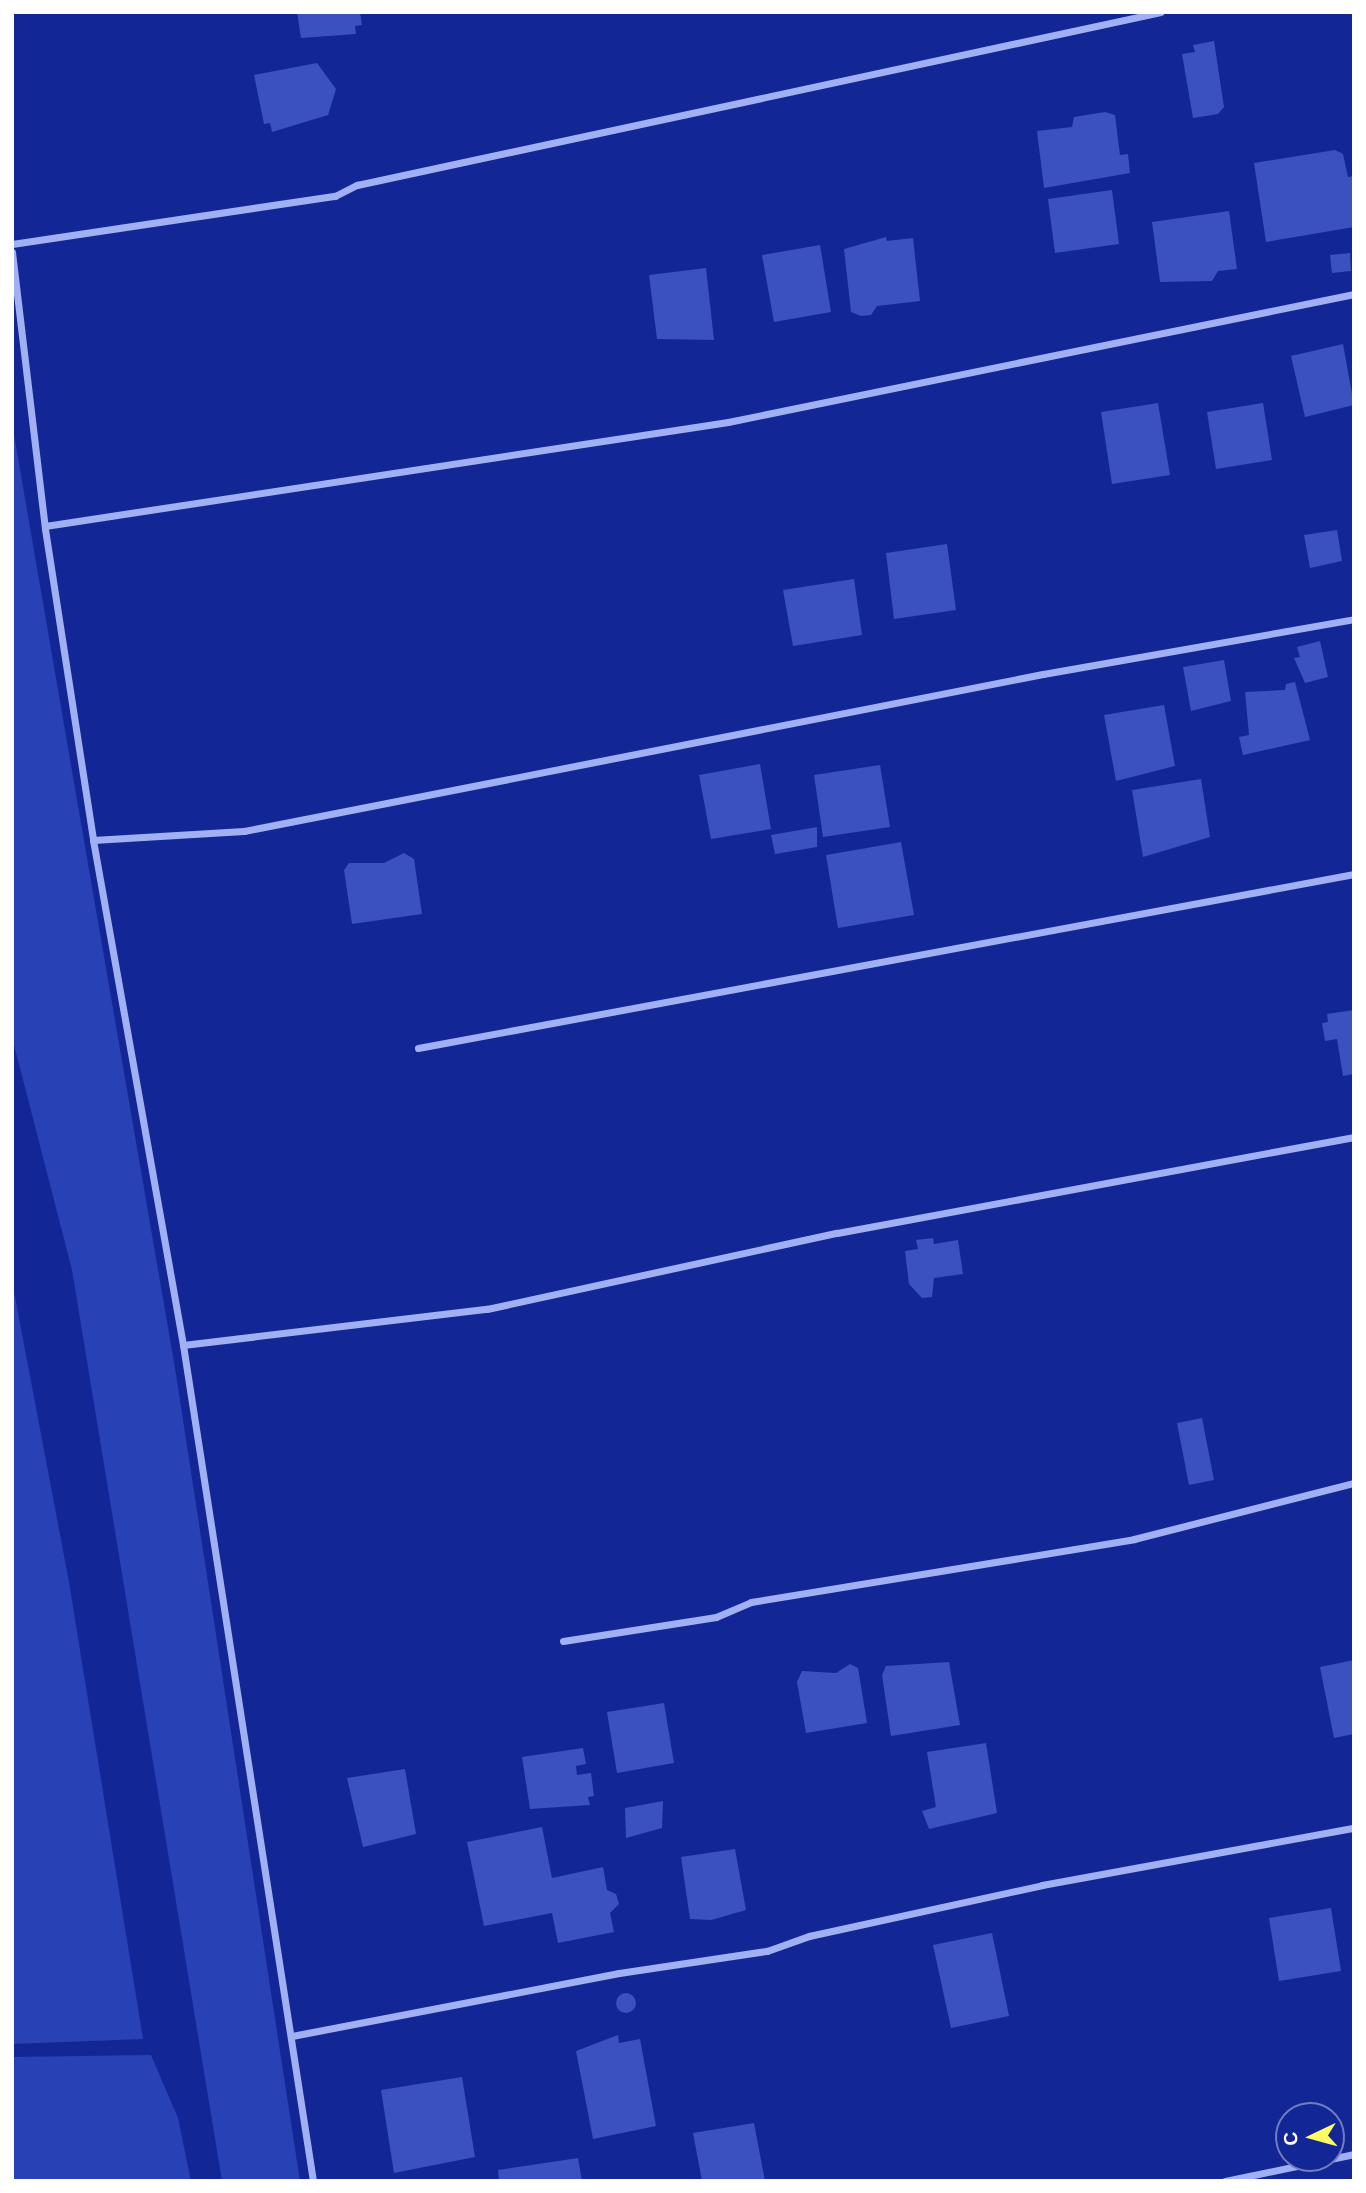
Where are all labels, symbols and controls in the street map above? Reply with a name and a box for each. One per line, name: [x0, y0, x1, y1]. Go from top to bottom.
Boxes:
north arrow: [1275, 2102, 1345, 2172]
text: С: [1280, 2131, 1302, 2146]

